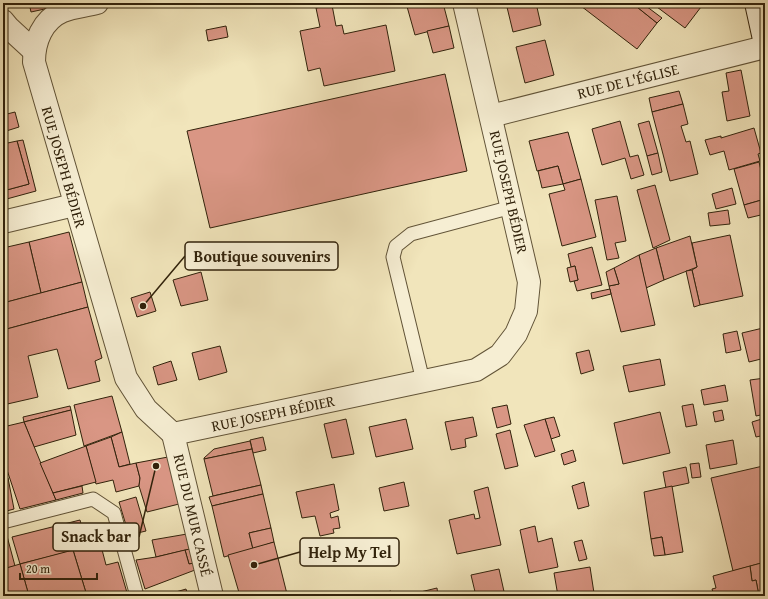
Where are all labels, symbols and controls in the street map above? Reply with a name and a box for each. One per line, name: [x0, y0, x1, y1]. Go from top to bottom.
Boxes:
street label: RUE DE L'ÉGLISE: [575, 58, 681, 104]
street label: RUE JOSEPH BÉDIER: [37, 104, 91, 231]
street label: RUE JOSEPH BÉDIER: [485, 128, 533, 256]
callout: Boutique souvenirs: [185, 242, 338, 270]
text: Boutique souvenirs: [194, 244, 331, 268]
street label: RUE JOSEPH BÉDIER: [209, 390, 337, 436]
street label: RUE DU MUR CASSÉ: [169, 452, 217, 579]
callout: Snack bar: [53, 523, 139, 551]
text: Snack bar: [61, 524, 132, 548]
callout: Help My Tel: [300, 538, 399, 566]
text: Help My Tel: [308, 540, 392, 564]
scale bar: [20, 555, 97, 581]
text: 20 m: [26, 560, 50, 577]

